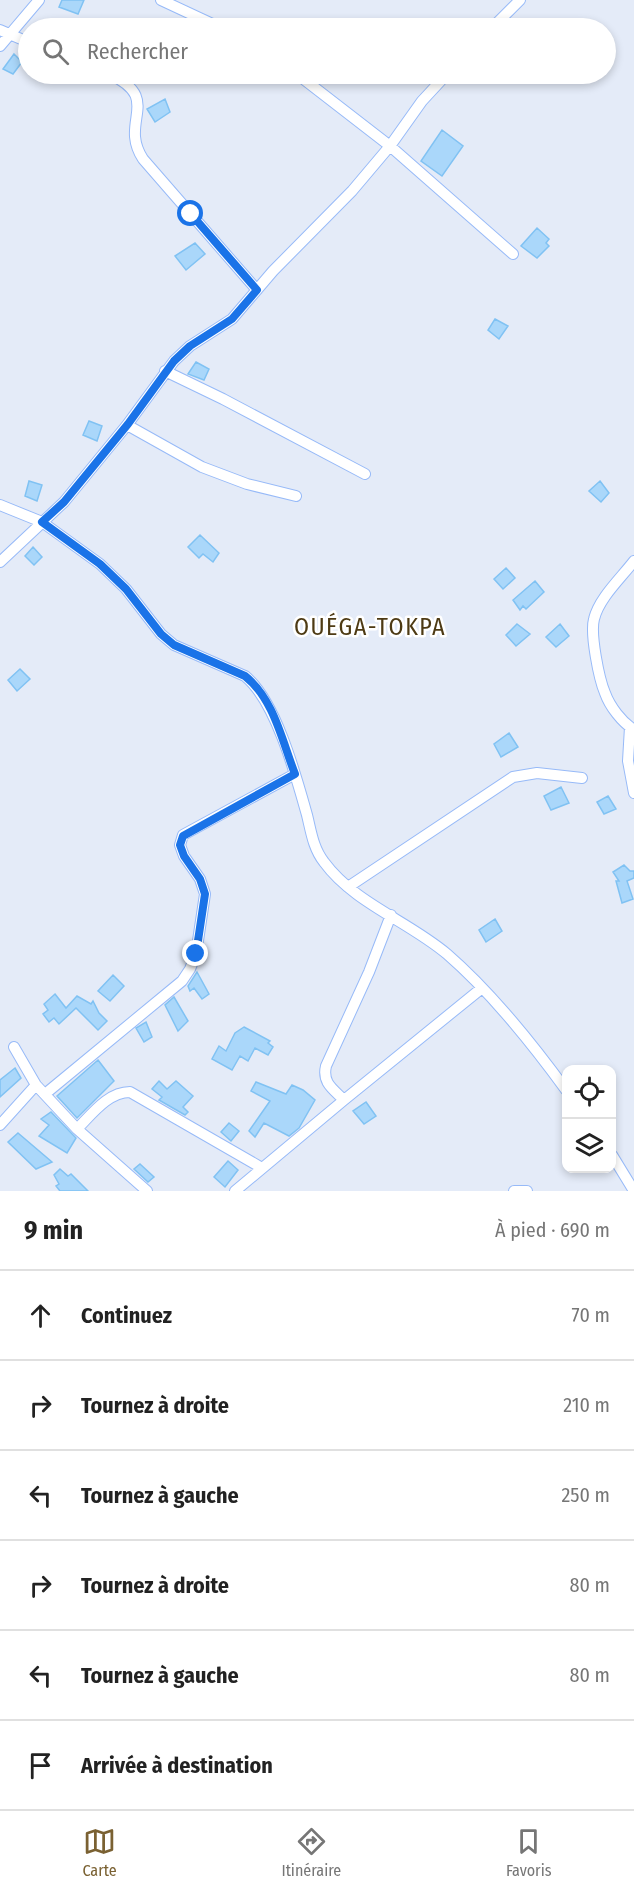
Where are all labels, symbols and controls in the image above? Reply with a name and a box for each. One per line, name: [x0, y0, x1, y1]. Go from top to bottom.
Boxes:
search box: [18, 18, 616, 84]
icon: search: [39, 35, 72, 68]
text: Rechercher: [87, 38, 188, 65]
route start: [177, 200, 203, 226]
district label: OUÉGA-TOKPA: [294, 612, 446, 641]
route end: [182, 940, 208, 966]
map controls: [562, 1065, 616, 1173]
button: locate: [562, 1065, 616, 1119]
button: layers: [562, 1119, 616, 1173]
text: 9 min: [24, 1215, 83, 1246]
text: À pied · 690 m: [495, 1218, 610, 1242]
icon: ahead: [24, 1299, 57, 1332]
text: Continuez: [81, 1302, 172, 1329]
text: 70 m: [572, 1303, 610, 1327]
icon: right: [24, 1389, 57, 1422]
text: Tournez à droite: [81, 1392, 229, 1419]
text: 210 m: [563, 1393, 610, 1417]
icon: left: [24, 1479, 57, 1512]
text: Tournez à gauche: [81, 1482, 239, 1509]
text: 250 m: [562, 1483, 610, 1507]
icon: right: [24, 1569, 57, 1602]
text: Tournez à droite: [81, 1572, 229, 1599]
text: 80 m: [570, 1573, 610, 1597]
icon: left: [24, 1659, 57, 1692]
text: Tournez à gauche: [81, 1662, 239, 1689]
text: 80 m: [570, 1663, 610, 1687]
icon: arrive: [24, 1749, 57, 1782]
text: Arrivée à destination: [81, 1752, 273, 1779]
tab: Carte: [82, 1825, 117, 1880]
tab: Itinéraire: [281, 1825, 341, 1880]
tab: Favoris: [506, 1825, 552, 1880]

